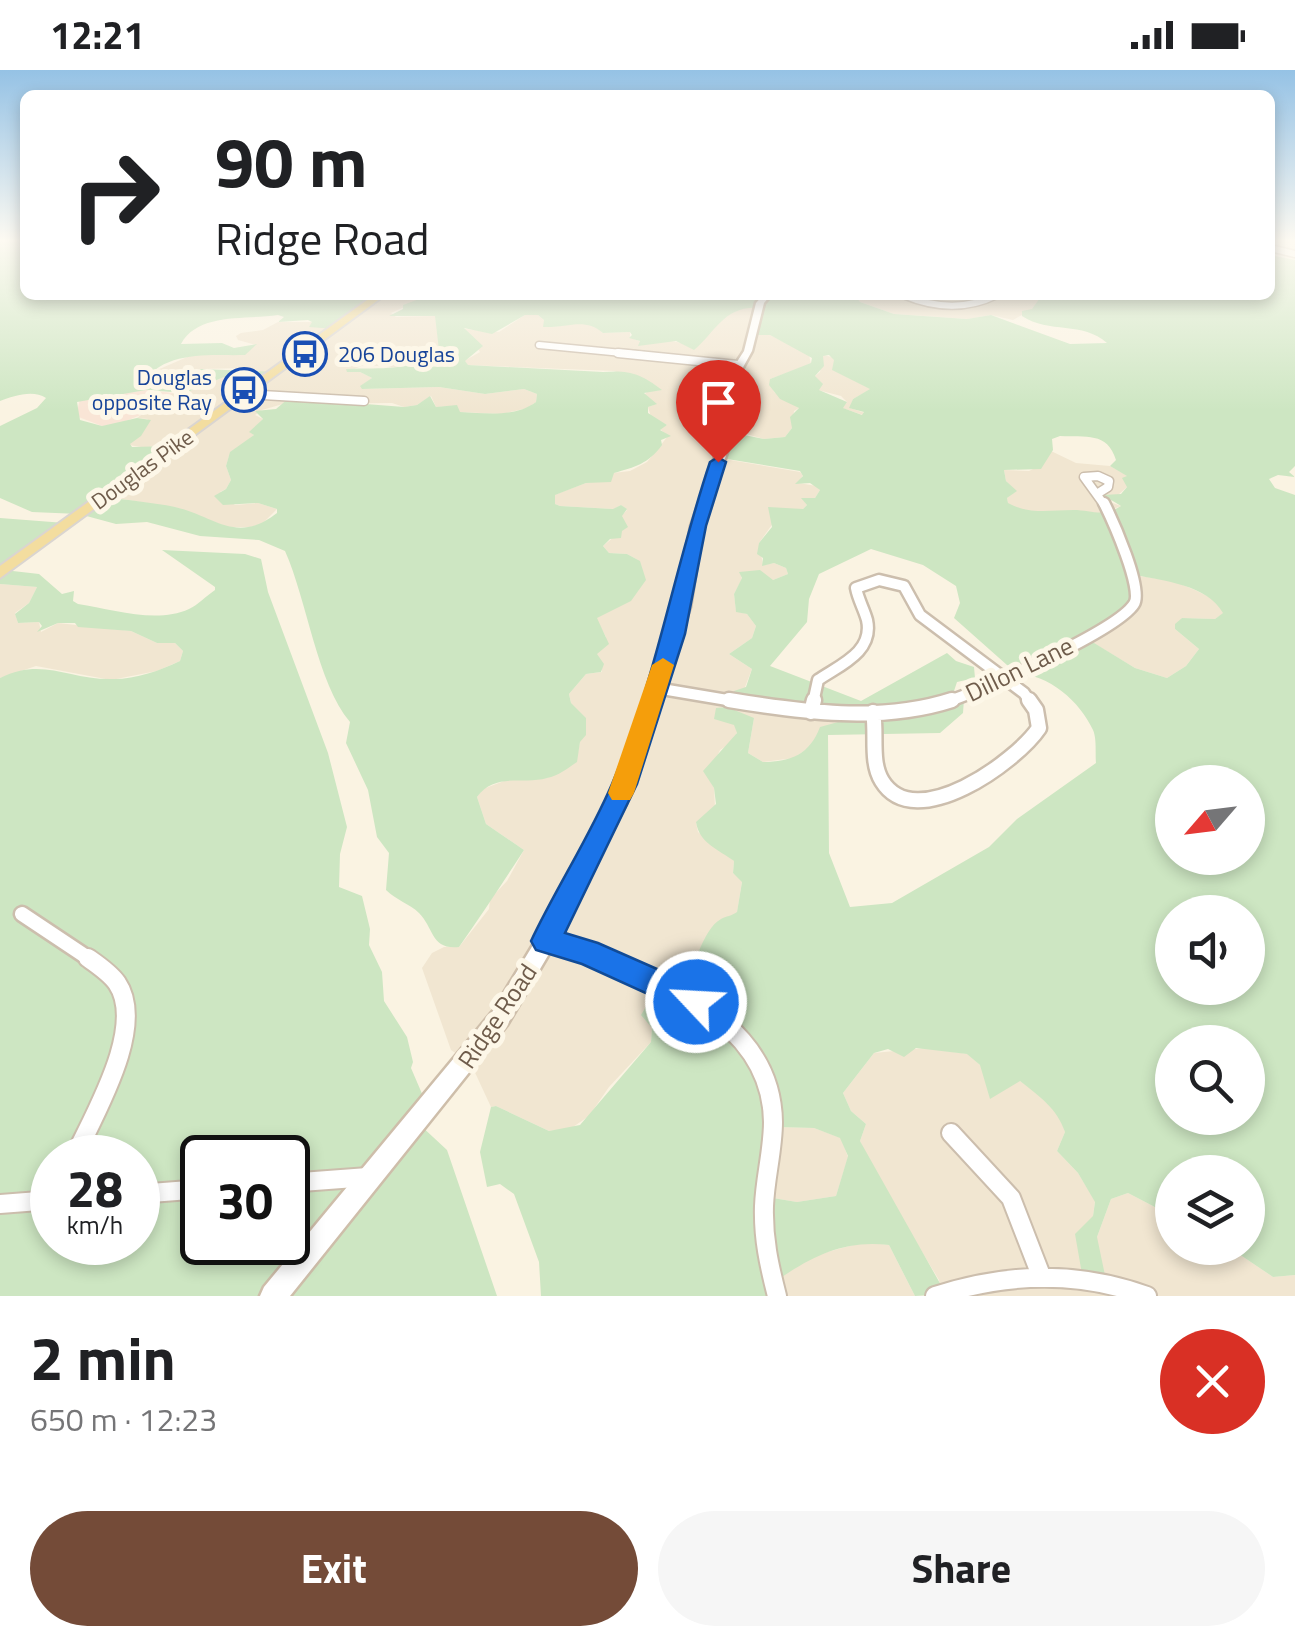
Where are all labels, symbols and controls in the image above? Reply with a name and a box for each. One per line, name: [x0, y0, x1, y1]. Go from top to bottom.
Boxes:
text: 12:21: [50, 6, 145, 64]
text: 90 m: [215, 108, 368, 214]
icon: right: [50, 130, 180, 260]
text: Ridge Road: [215, 204, 430, 272]
bus stop icon: 206 Douglas: [282, 331, 328, 377]
place label: 206 Douglas: [338, 337, 455, 371]
place label: Douglas opposite Ray: [92, 360, 212, 419]
pin: [676, 360, 761, 463]
bus stop icon: Douglas opposite Ray: [221, 367, 267, 413]
icon: arrive: [691, 375, 746, 430]
street label: Douglas Pike: [84, 420, 200, 518]
street label: Dillon Lane: [959, 627, 1079, 711]
north arrow: [1155, 765, 1265, 875]
map controls: [1155, 765, 1265, 1265]
button: sound: [1155, 895, 1265, 1005]
position arrow: [644, 950, 748, 1054]
street label: Ridge Road: [448, 956, 546, 1076]
button: search: [1155, 1025, 1265, 1135]
speed limit sign: 30: [180, 1135, 310, 1265]
text: 28: [67, 1150, 123, 1226]
button: layers: [1155, 1155, 1265, 1265]
text: km/h: [67, 1206, 123, 1244]
text: 2 min: [30, 1312, 176, 1403]
button: close: [1160, 1329, 1265, 1434]
text: 650 m · 12:23: [30, 1395, 217, 1443]
button: Exit: [30, 1511, 638, 1626]
button: Share: [658, 1511, 1265, 1626]

